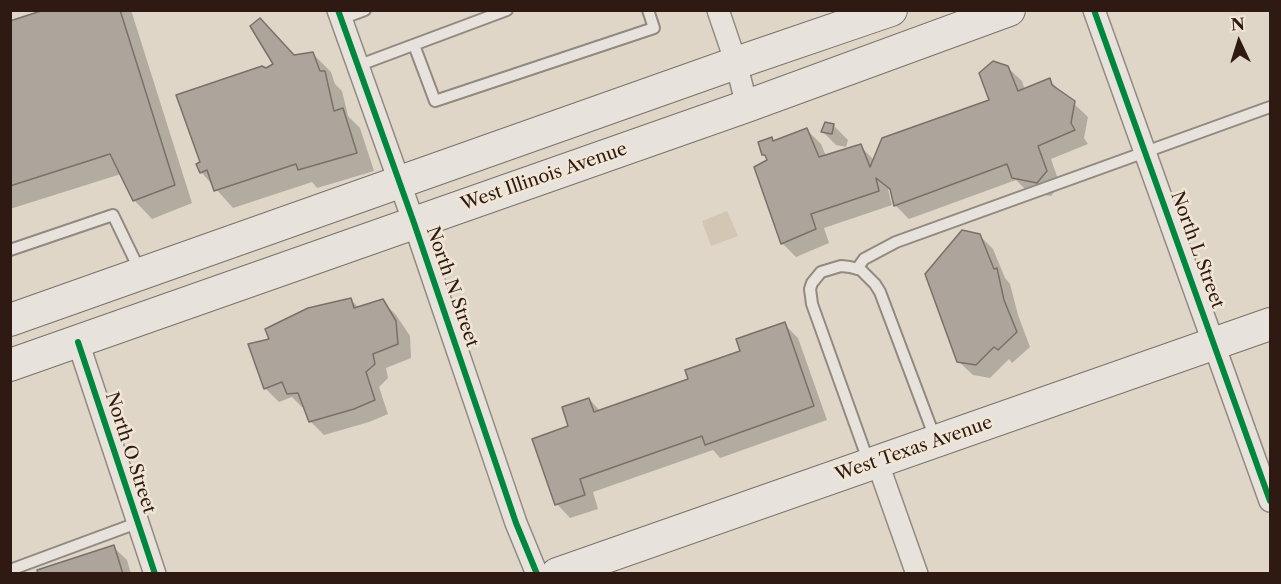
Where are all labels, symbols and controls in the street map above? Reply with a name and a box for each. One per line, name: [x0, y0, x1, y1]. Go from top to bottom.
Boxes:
north arrow: [1209, 12, 1269, 72]
text: N: [1230, 14, 1245, 35]
street label: West Illinois Avenue: [458, 138, 630, 216]
street label: North L Street: [1166, 188, 1228, 312]
street label: North N Street: [421, 224, 483, 350]
street label: North O Street: [100, 390, 160, 516]
street label: West Texas Avenue: [833, 412, 995, 486]

